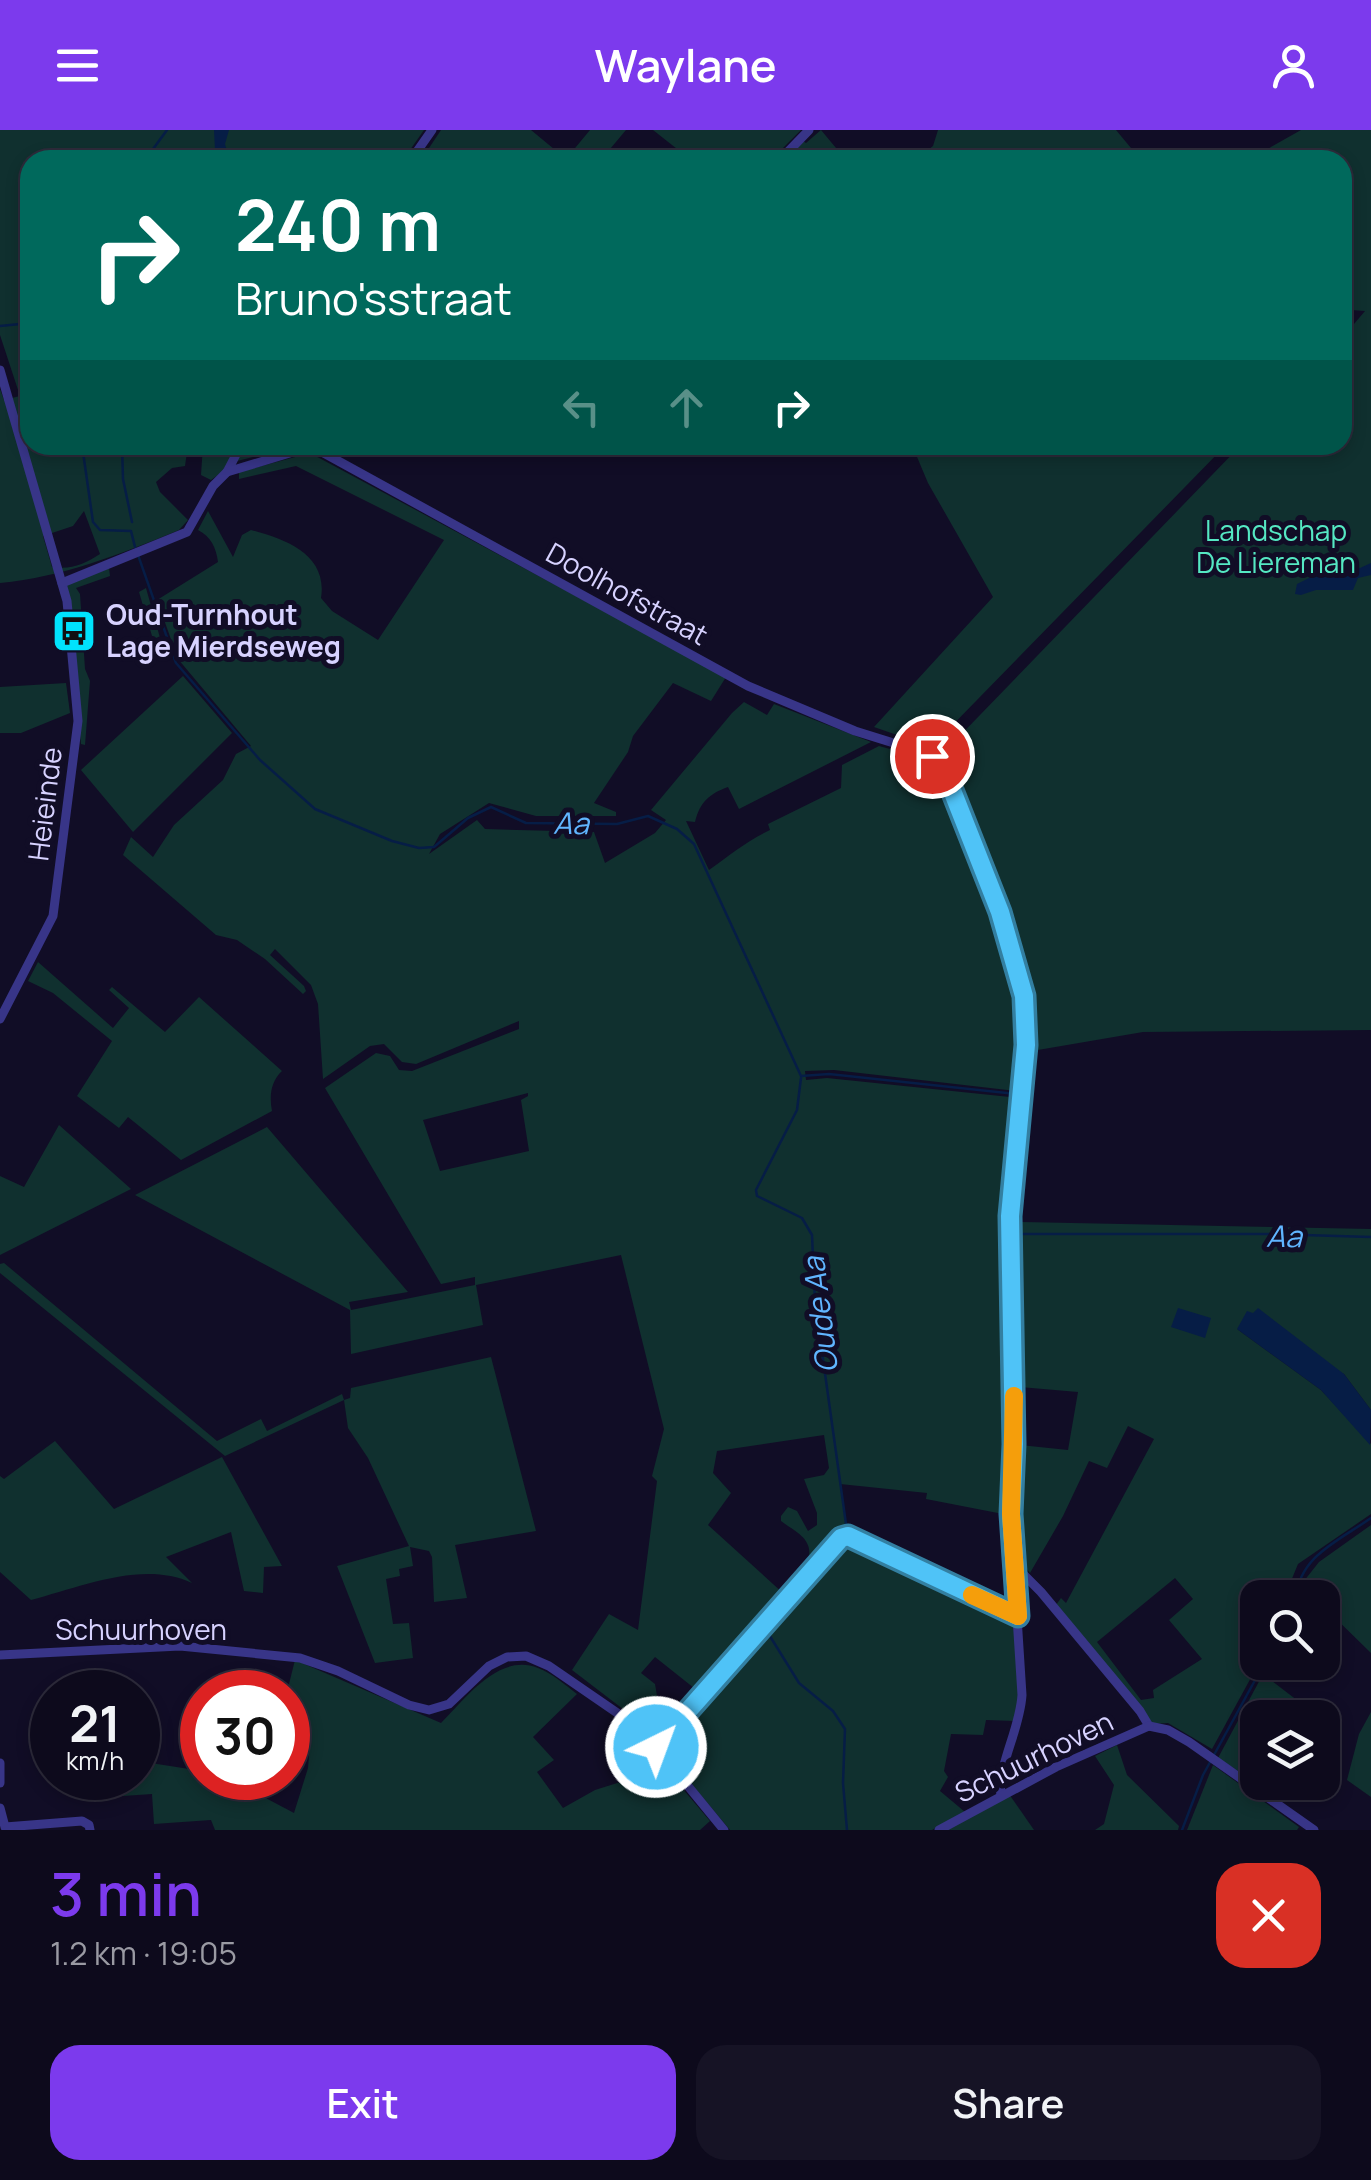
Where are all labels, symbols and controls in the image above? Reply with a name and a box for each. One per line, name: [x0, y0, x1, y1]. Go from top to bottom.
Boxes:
text: Waylane: [595, 34, 777, 96]
icon: menu: [50, 38, 105, 93]
icon: person: [1266, 38, 1321, 93]
text: 240 m: [235, 176, 441, 272]
icon: right: [70, 190, 200, 320]
text: Bruno'sstraat: [235, 267, 512, 329]
icon: left: [554, 380, 609, 435]
icon: ahead: [659, 380, 714, 435]
icon: right: [764, 380, 819, 435]
park label: Landschap De Liereman: [1196, 511, 1356, 581]
street label: Doolhofstraat: [540, 533, 715, 653]
place label: Oud-Turnhout Lage Mierdseweg: [106, 595, 341, 665]
bus stop icon: Oud-Turnhout Lage Mierdseweg: [51, 608, 97, 654]
pin: [890, 714, 975, 799]
icon: arrive: [905, 729, 960, 784]
street label: Heieinde: [18, 745, 70, 863]
water label: Aa: [553, 802, 591, 843]
water label: Aa: [1266, 1215, 1304, 1256]
water label: Oude Aa: [792, 1254, 847, 1376]
map controls: [1240, 1580, 1340, 1800]
button: search: [1240, 1580, 1340, 1680]
street label: Schuurhoven: [55, 1610, 227, 1648]
speed limit sign: 30: [180, 1670, 310, 1800]
text: 21: [69, 1689, 121, 1757]
position arrow: [604, 1695, 708, 1799]
button: layers: [1240, 1700, 1340, 1800]
street label: Schuurhoven: [948, 1701, 1119, 1811]
text: km/h: [66, 1743, 124, 1778]
text: 3 min: [50, 1852, 202, 1934]
button: close: [1216, 1863, 1321, 1968]
text: 1.2 km · 19:05: [50, 1931, 237, 1975]
button: Exit: [50, 2045, 676, 2160]
button: Share: [696, 2045, 1321, 2160]

